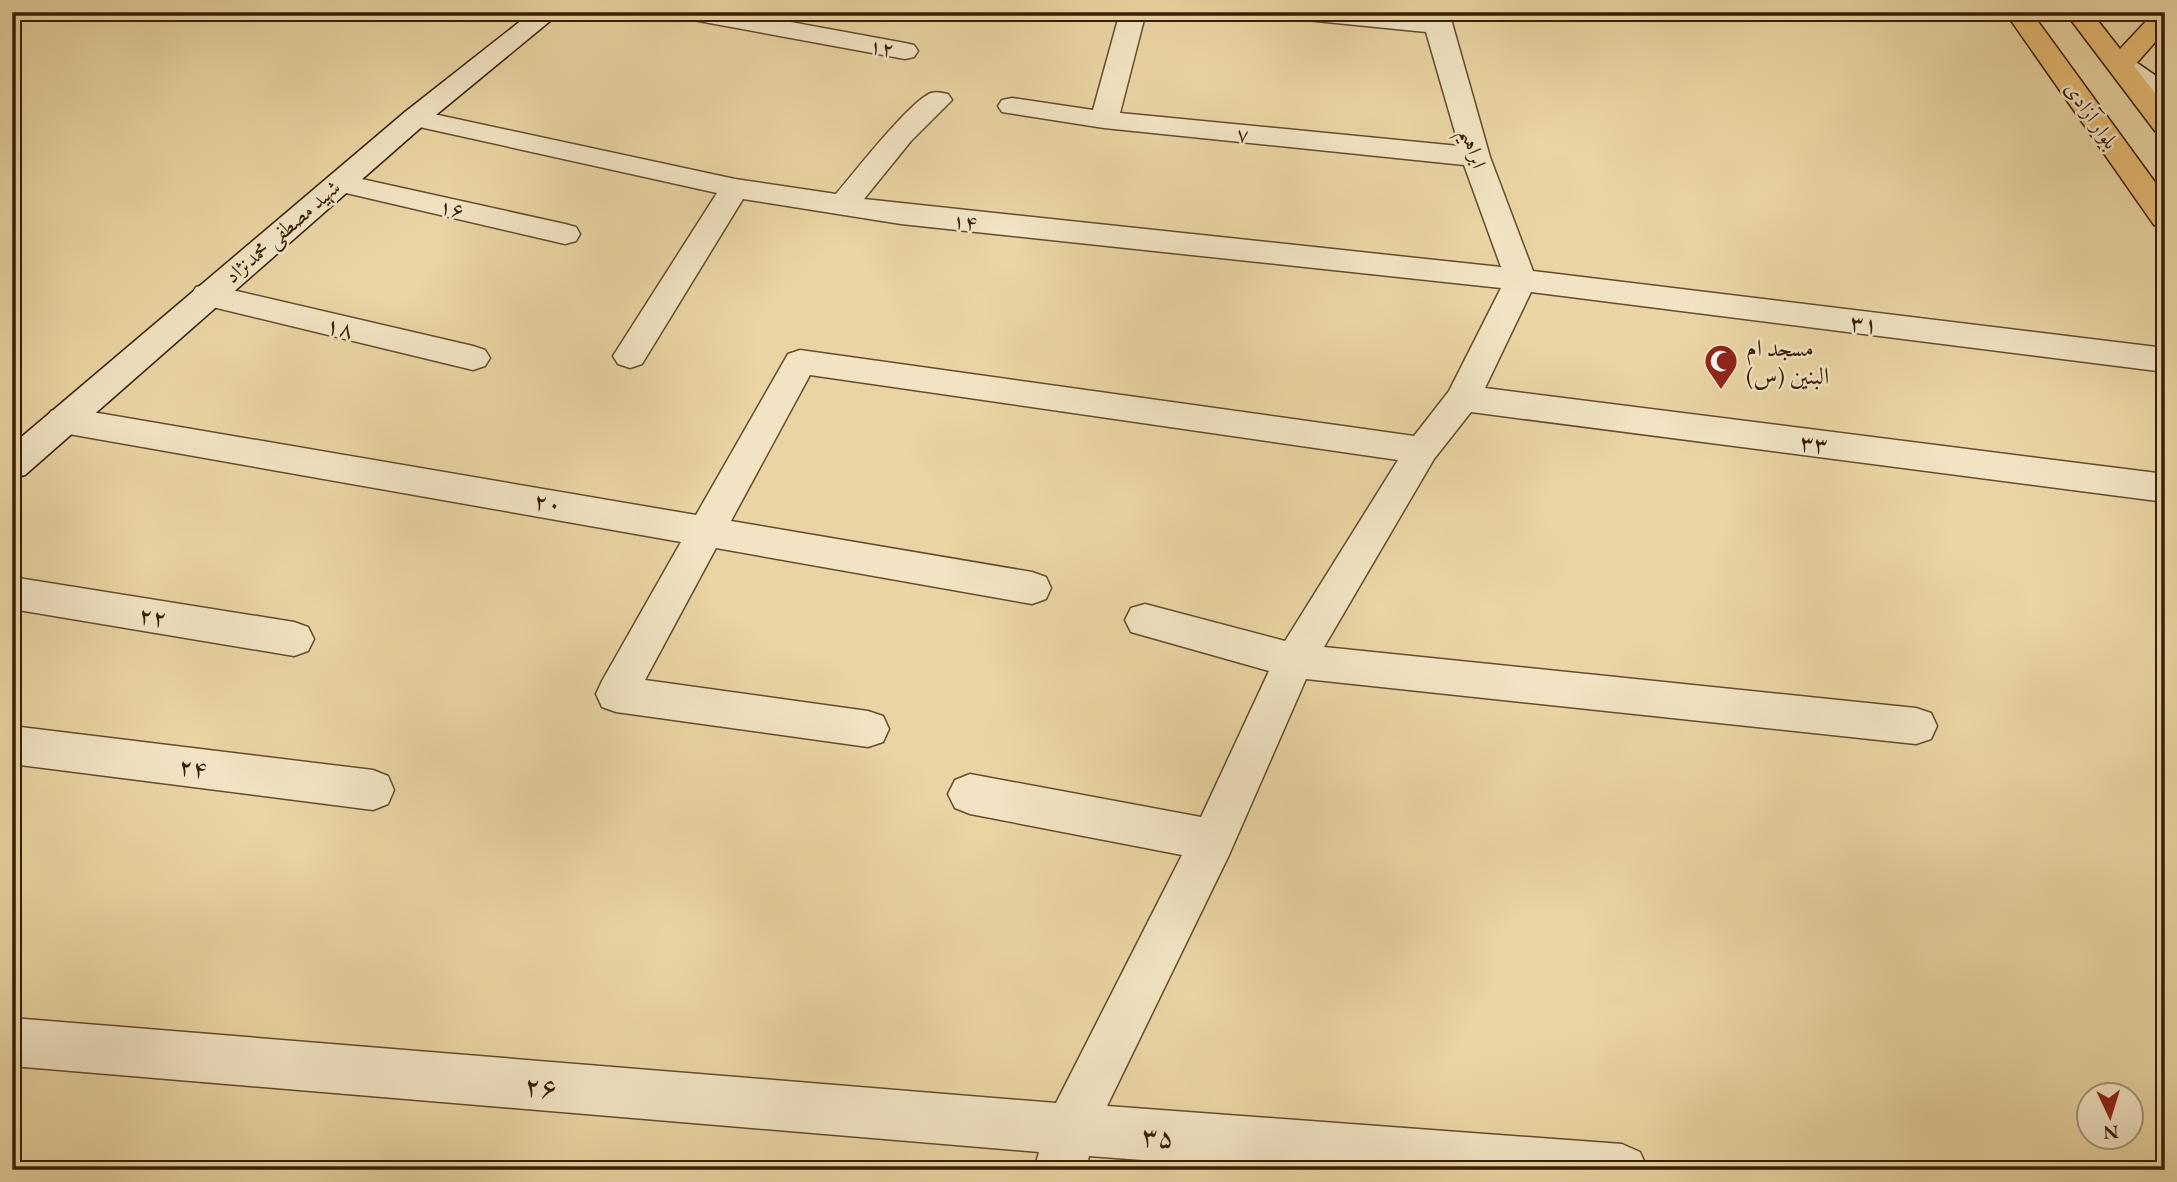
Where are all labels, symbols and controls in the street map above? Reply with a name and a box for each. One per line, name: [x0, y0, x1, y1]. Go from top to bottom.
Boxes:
street label: ۱۲: [868, 32, 896, 62]
street label: بلوار آزادی: [2059, 76, 2125, 154]
street label: ۷: [1235, 120, 1251, 148]
street label: ابراهیم: [1447, 125, 1493, 174]
street label: شهید مصطفی محمدنژاد: [219, 173, 347, 290]
street label: ۱۶: [437, 192, 467, 224]
street label: ۱۴: [951, 206, 979, 236]
street label: ۳۱: [1848, 306, 1880, 340]
street label: ۱۸: [323, 309, 357, 345]
place label: مسجد ام البنین (س): [1746, 332, 1829, 391]
mosque icon: مسجد ام البنین (س): [1702, 342, 1740, 391]
street label: ۳۳: [1798, 426, 1830, 460]
street label: ۲۰: [531, 484, 565, 520]
street label: ۲۲: [137, 598, 169, 634]
street label: ۲۴: [177, 750, 209, 784]
street label: ۲۶: [523, 1067, 559, 1105]
north arrow: [2076, 1080, 2146, 1150]
street label: ۳۵: [1140, 1117, 1176, 1155]
text: N: [2102, 1119, 2120, 1146]

